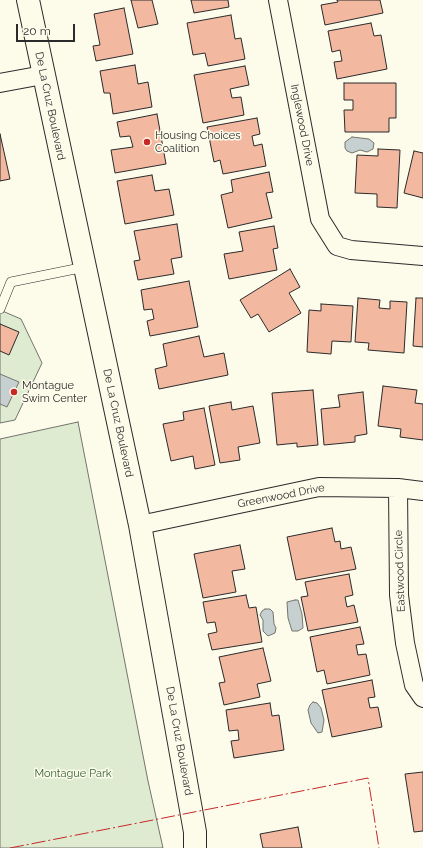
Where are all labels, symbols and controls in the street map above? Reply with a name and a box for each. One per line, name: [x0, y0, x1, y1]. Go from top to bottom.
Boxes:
scale bar: [18, 16, 77, 42]
text: 20 m: [23, 24, 51, 38]
street label: De La Cruz Boulevard: [32, 51, 68, 161]
street label: Inglewood Drive: [288, 83, 316, 167]
place label: Housing Choices Coalition: [155, 129, 240, 155]
marker: Housing Choices Coalition: [142, 137, 152, 147]
street label: De La Cruz Boulevard: [100, 368, 136, 478]
place label: Montague Swim Center: [22, 379, 87, 405]
marker: Montague Swim Center: [9, 387, 19, 397]
street label: Greenwood Drive: [236, 481, 326, 511]
street label: Eastwood Circle: [392, 530, 408, 612]
street label: De La Cruz Boulevard: [163, 685, 195, 797]
park label: Montague Park: [34, 767, 112, 781]

